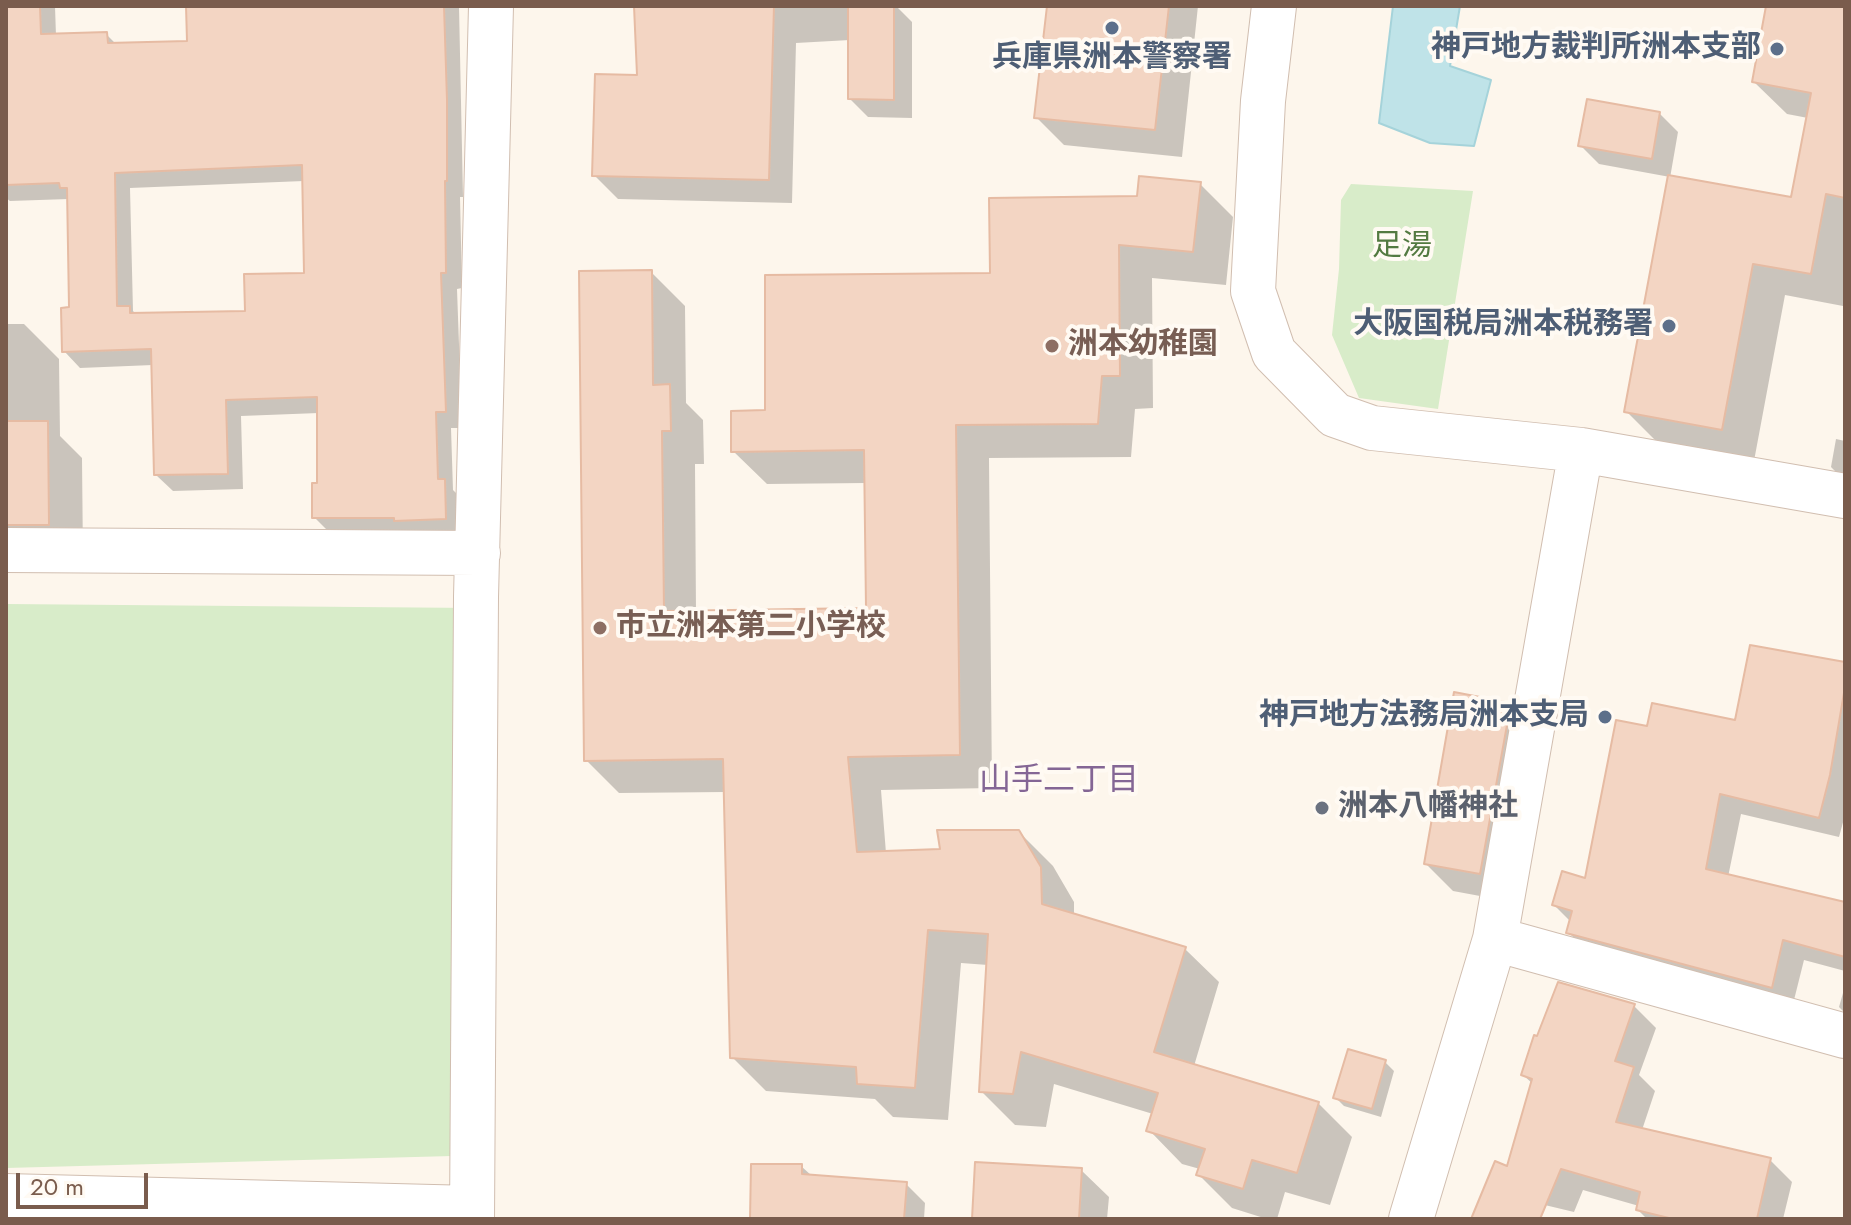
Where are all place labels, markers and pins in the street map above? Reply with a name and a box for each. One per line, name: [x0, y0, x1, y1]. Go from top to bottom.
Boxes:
marker: 兵庫県洲本警察署: [1103, 19, 1121, 37]
place label: 神戸地方裁判所洲本支部: [1431, 31, 1761, 67]
marker: 神戸地方裁判所洲本支部: [1768, 40, 1786, 58]
place label: 兵庫県洲本警察署: [992, 41, 1232, 77]
place label: 大阪国税局洲本税務署: [1353, 308, 1653, 344]
marker: 大阪国税局洲本税務署: [1660, 317, 1678, 335]
place label: 洲本幼稚園: [1068, 328, 1218, 364]
marker: 洲本幼稚園: [1043, 337, 1061, 355]
place label: 市立洲本第二小学校: [616, 610, 886, 646]
marker: 市立洲本第二小学校: [591, 619, 609, 637]
place label: 神戸地方法務局洲本支局: [1259, 699, 1589, 735]
marker: 神戸地方法務局洲本支局: [1596, 708, 1614, 726]
place label: 洲本八幡神社: [1338, 790, 1518, 826]
marker: 洲本八幡神社: [1313, 799, 1331, 817]

